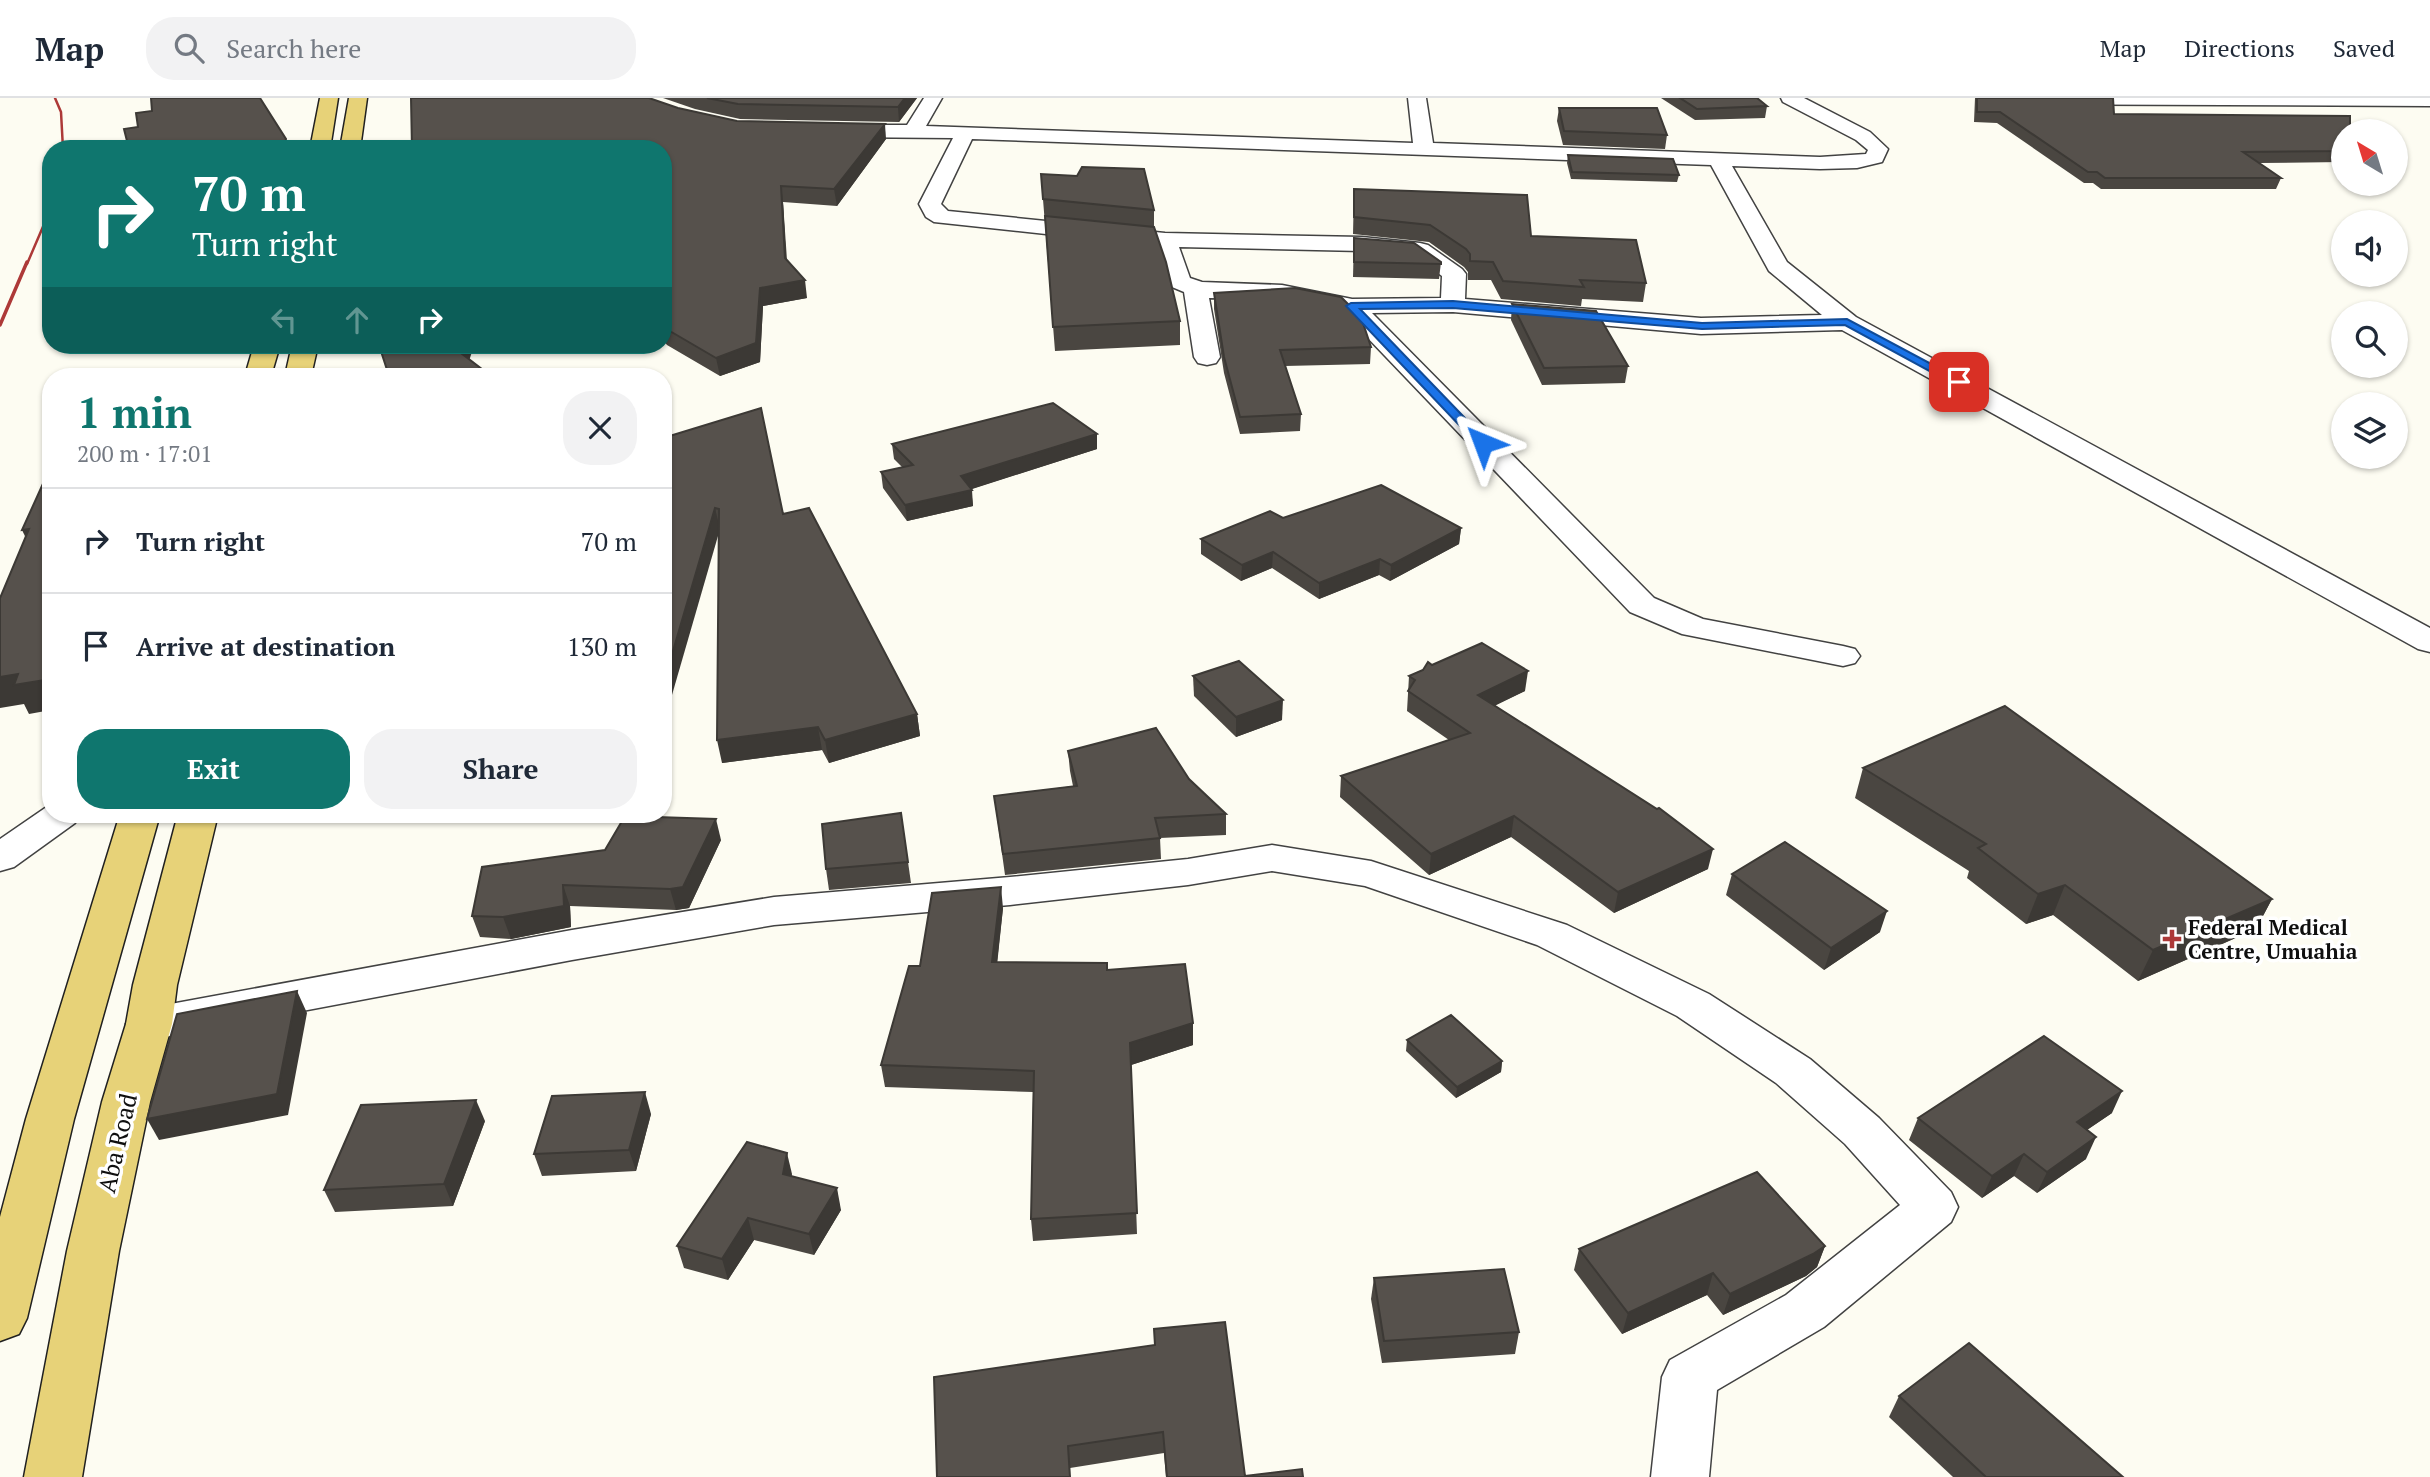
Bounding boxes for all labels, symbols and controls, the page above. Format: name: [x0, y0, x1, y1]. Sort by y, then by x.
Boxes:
search box: [146, 17, 636, 80]
text: Map: [35, 27, 104, 70]
icon: search: [170, 29, 208, 67]
text: Search here: [226, 31, 361, 65]
text: Map: [2100, 32, 2146, 64]
text: Directions: [2184, 32, 2295, 64]
text: Saved: [2333, 32, 2395, 64]
north arrow: [2331, 119, 2408, 196]
map controls: [2331, 119, 2408, 469]
text: 70 m: [192, 160, 306, 225]
icon: right: [77, 168, 168, 259]
button: sound: [2331, 210, 2408, 287]
text: Turn right: [192, 223, 338, 265]
icon: left: [265, 301, 303, 339]
icon: ahead: [338, 301, 376, 339]
icon: right: [411, 301, 449, 339]
button: search: [2331, 301, 2408, 378]
pin: [1929, 352, 1989, 412]
icon: arrive: [1940, 363, 1978, 401]
text: 1 min: [77, 384, 192, 440]
button: close: [563, 391, 637, 465]
button: layers: [2331, 392, 2408, 469]
position arrow: [1446, 406, 1520, 480]
text: 200 m · 17:01: [77, 438, 212, 469]
icon: right: [77, 522, 115, 560]
text: Turn right: [136, 524, 265, 558]
text: 70 m: [581, 524, 637, 558]
icon: arrive: [77, 627, 115, 665]
text: Arrive at destination: [136, 629, 395, 663]
text: 130 m: [567, 629, 637, 663]
button: Exit: [77, 729, 350, 809]
button: Share: [364, 729, 637, 809]
place label: Federal Medical Centre, Umuahia: [2188, 913, 2358, 965]
marker: Federal Medical Centre, Umuahia: [2162, 929, 2182, 949]
street label: Aba Road: [90, 1090, 144, 1196]

